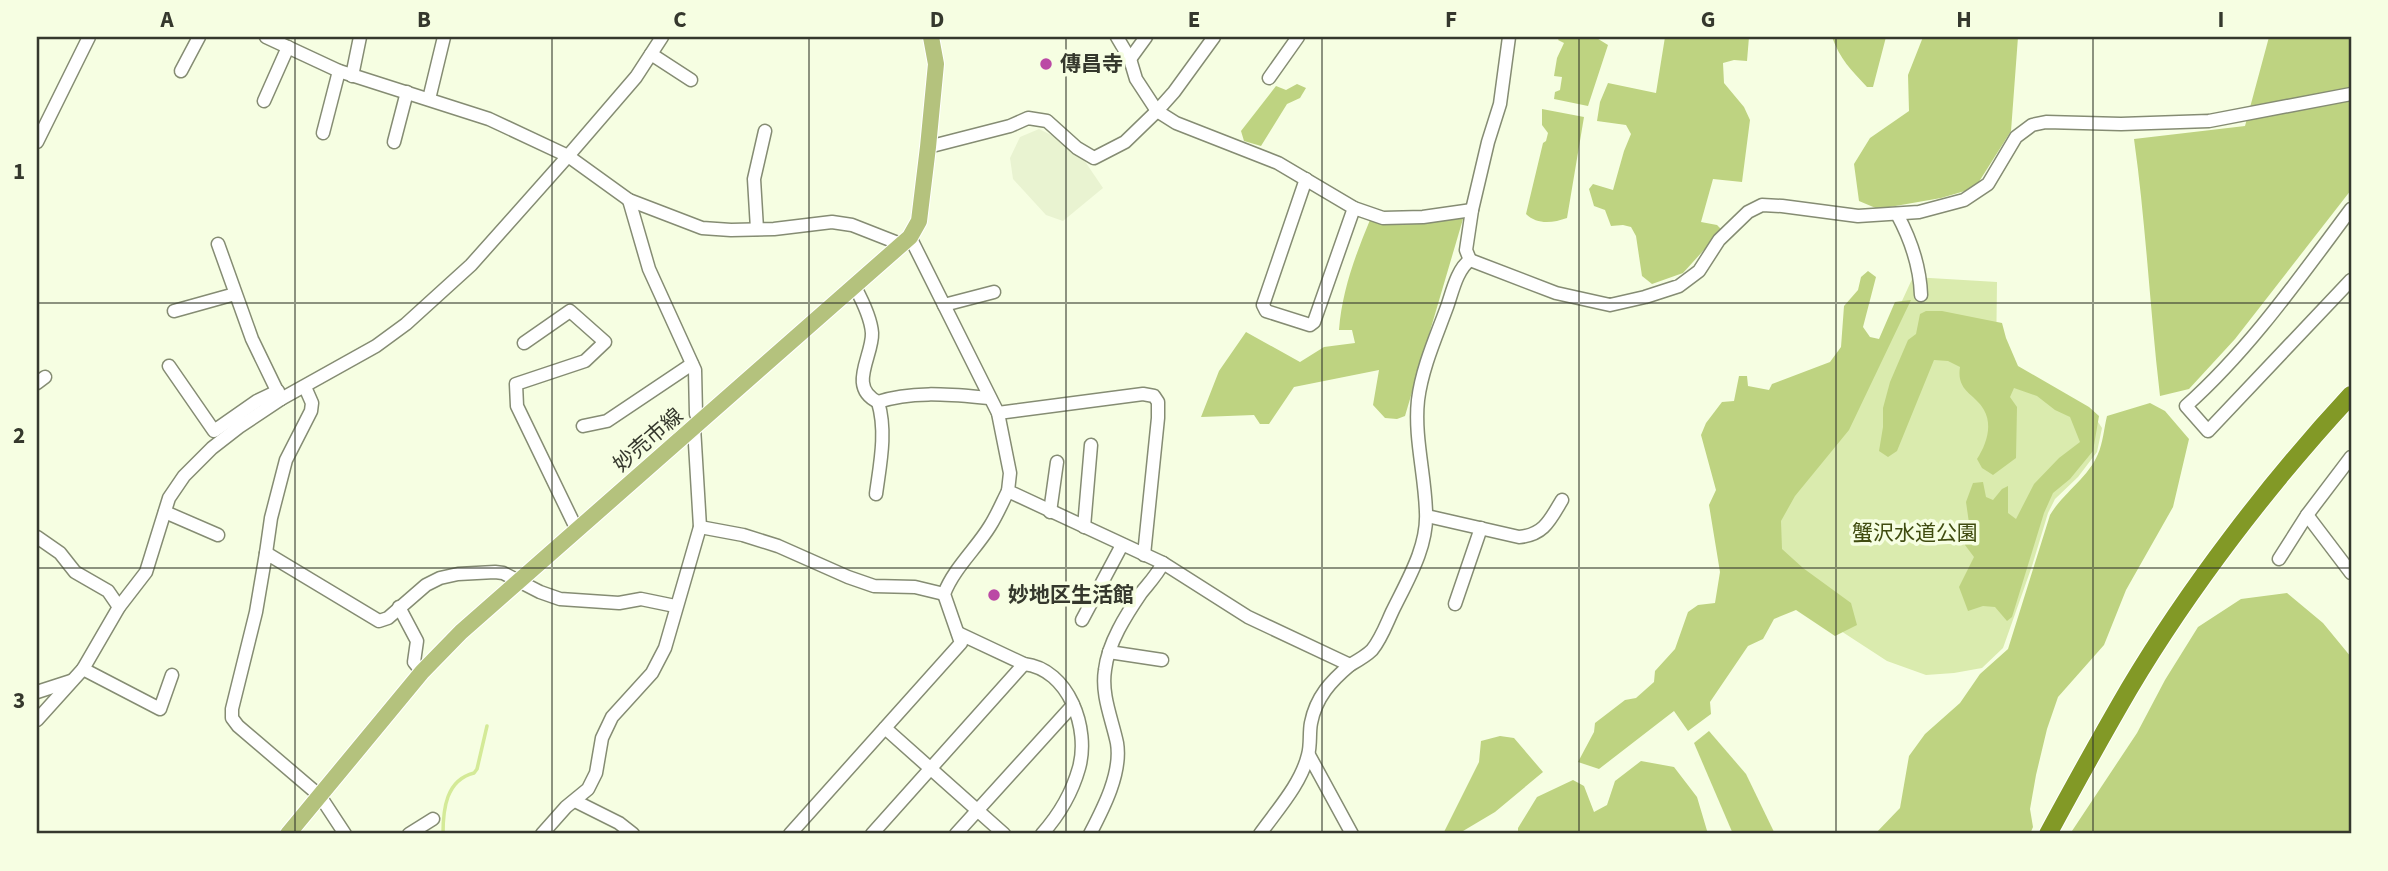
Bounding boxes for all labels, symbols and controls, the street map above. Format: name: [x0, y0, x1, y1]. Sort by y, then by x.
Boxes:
text: A: [159, 3, 174, 36]
text: B: [417, 3, 431, 36]
text: C: [673, 3, 687, 36]
text: D: [930, 3, 944, 36]
text: E: [1188, 3, 1200, 36]
text: F: [1445, 3, 1457, 36]
text: G: [1701, 3, 1715, 36]
text: H: [1956, 3, 1972, 36]
text: I: [2218, 3, 2224, 36]
place label: 傳昌寺: [1060, 49, 1123, 79]
marker: 傳昌寺: [1038, 56, 1054, 72]
text: 1: [13, 155, 25, 188]
street label: 妙売市線: [606, 401, 690, 479]
text: 2: [13, 419, 25, 452]
park label: 蟹沢水道公園: [1852, 518, 1978, 548]
place label: 妙地区生活館: [1008, 580, 1134, 610]
marker: 妙地区生活館: [986, 587, 1002, 603]
text: 3: [13, 684, 25, 717]

